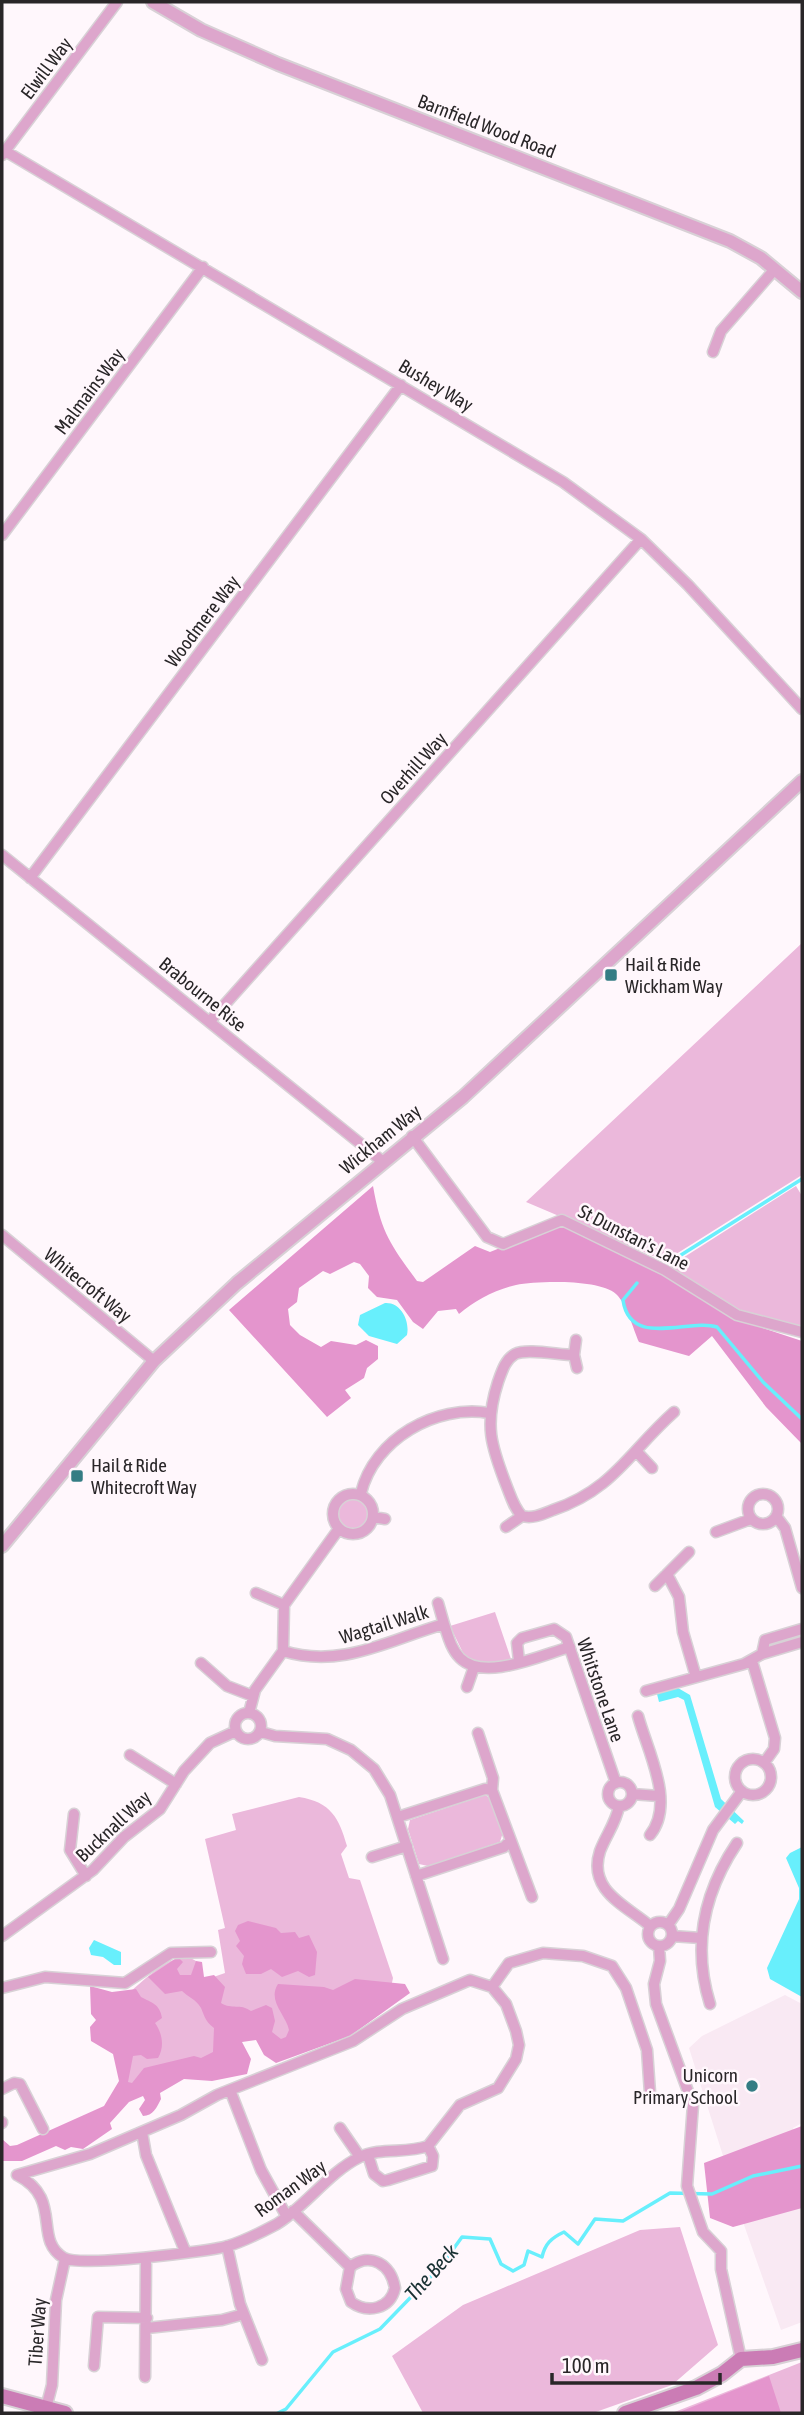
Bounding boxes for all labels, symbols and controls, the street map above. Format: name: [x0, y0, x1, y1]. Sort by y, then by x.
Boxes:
street label: Elwill Way: [16, 33, 76, 103]
street label: Barnfield Wood Road: [415, 90, 559, 162]
street label: Malmains Way: [50, 344, 129, 438]
street label: Bushey Way: [395, 354, 477, 416]
street label: Woodmere Way: [160, 571, 244, 671]
street label: Overhill Way: [375, 727, 451, 808]
street label: Brabourne Rise: [155, 952, 251, 1036]
place label: Hail & Ride Wickham Way: [625, 953, 723, 997]
marker: Hail & Ride Wickham Way: [603, 967, 619, 983]
street label: Wickham Way: [335, 1100, 425, 1178]
street label: St Dunstan's Lane: [575, 1200, 693, 1274]
street label: Whitecroft Way: [40, 1243, 136, 1327]
place label: Hail & Ride Whitecroft Way: [91, 1454, 197, 1498]
marker: Hail & Ride Whitecroft Way: [69, 1468, 85, 1484]
street label: Wagtail Walk: [337, 1600, 432, 1648]
street label: Whitstone Lane: [573, 1635, 629, 1745]
street label: Bucknall Way: [71, 1786, 155, 1866]
place label: Unicorn Primary School: [633, 2064, 738, 2108]
marker: Unicorn Primary School: [744, 2078, 760, 2094]
street label: Roman Way: [250, 2155, 330, 2221]
water label: The Beck: [400, 2238, 463, 2305]
street label: Tiber Way: [24, 2297, 50, 2367]
scale bar: [552, 2342, 720, 2386]
text: 100 m: [562, 2353, 610, 2377]

